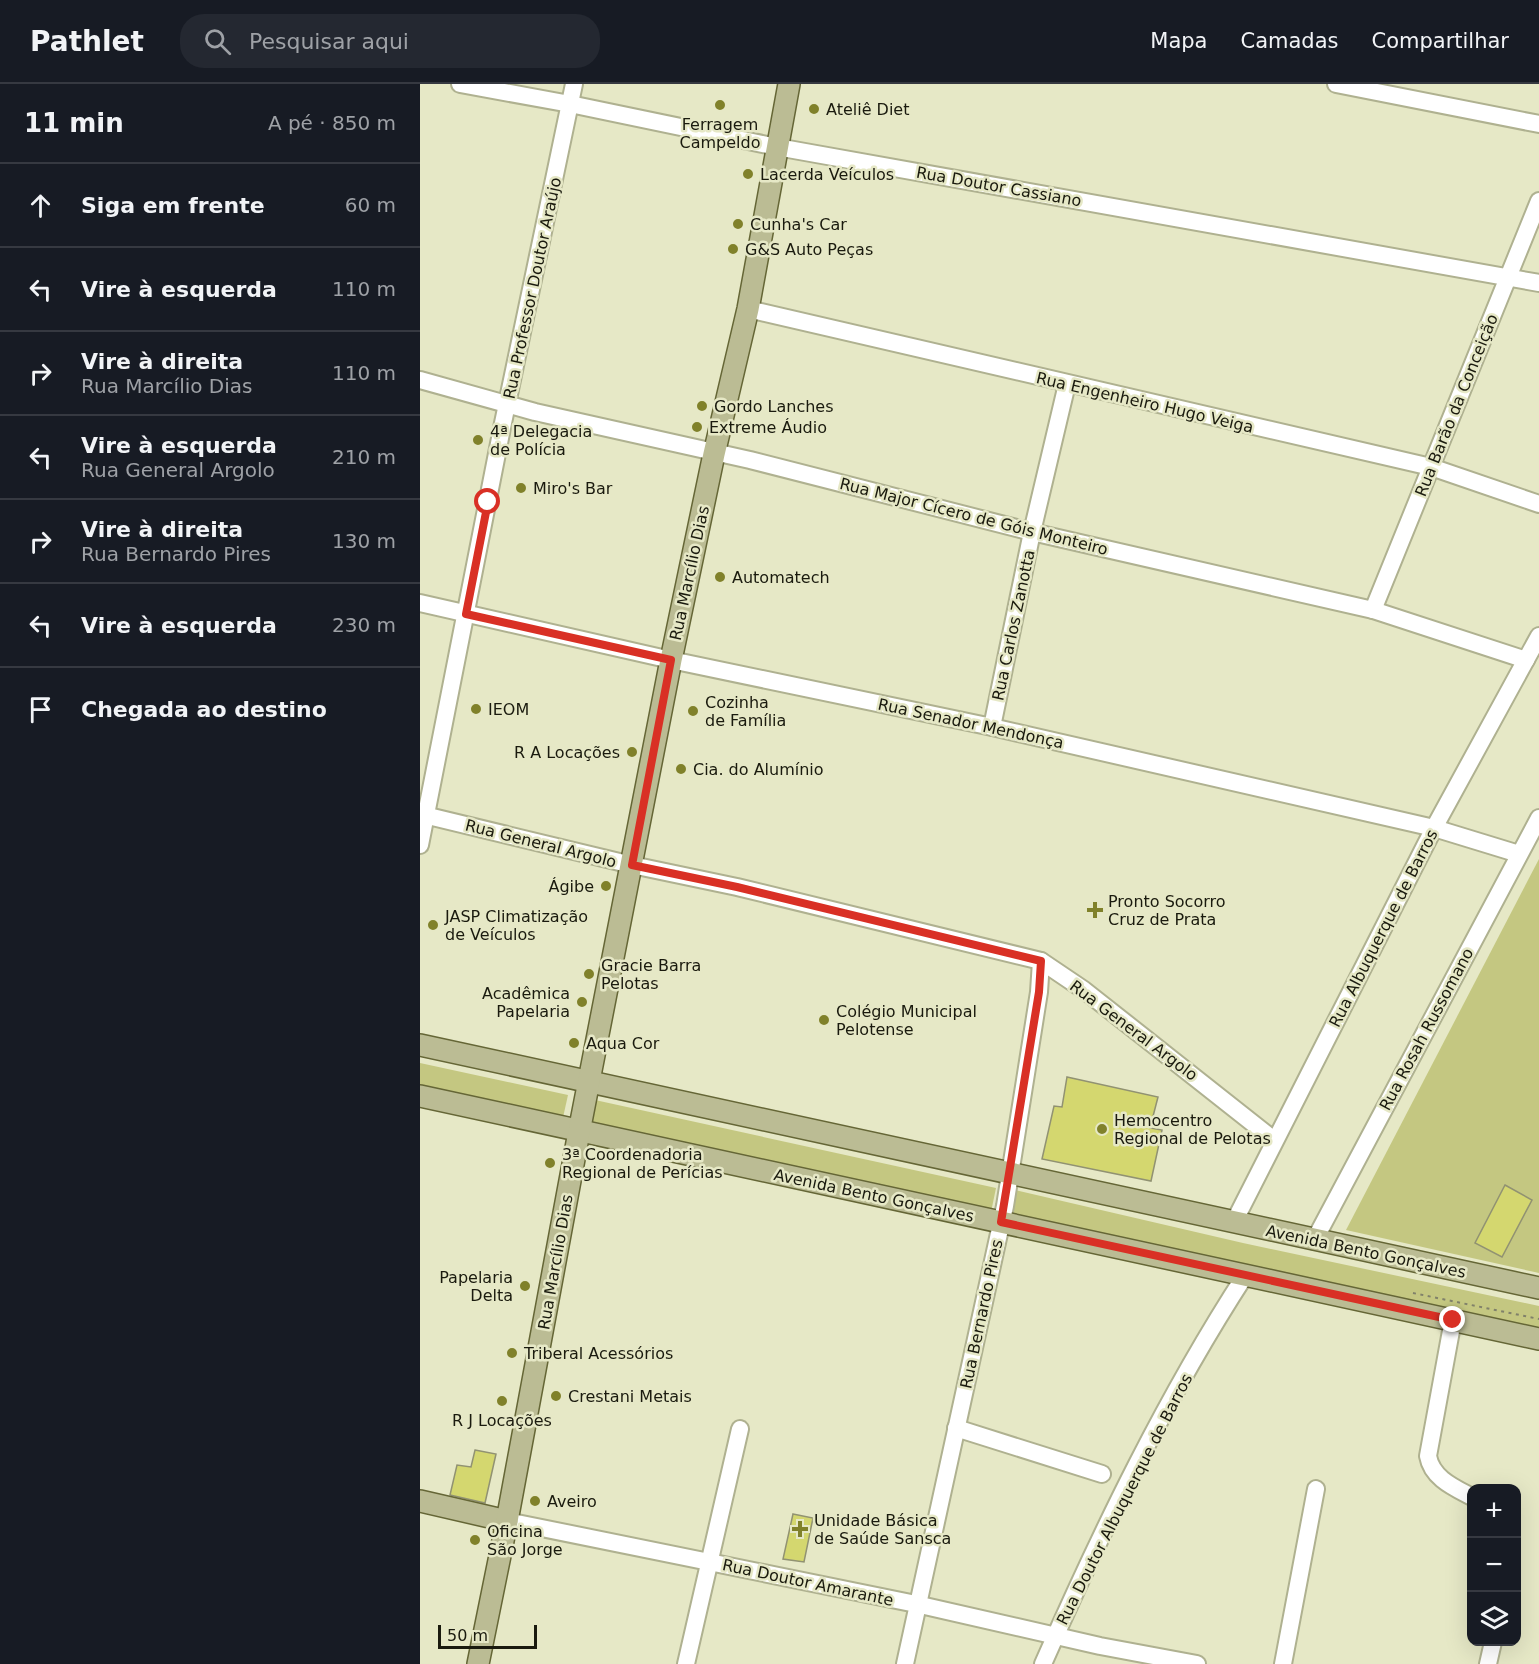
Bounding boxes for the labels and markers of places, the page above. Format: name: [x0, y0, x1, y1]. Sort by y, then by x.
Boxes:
marker: Ferragem Campeldo: [713, 98, 727, 112]
place label: Ateliê Diet: [826, 100, 909, 119]
marker: Ateliê Diet: [807, 102, 821, 116]
place label: Ferragem Campeldo: [680, 115, 760, 152]
place label: Lacerda Veículos: [760, 165, 894, 184]
marker: Lacerda Veículos: [741, 167, 755, 181]
place label: Cunha's Car: [750, 215, 847, 234]
marker: Cunha's Car: [731, 217, 745, 231]
place label: G&S Auto Peças: [745, 240, 873, 259]
marker: G&S Auto Peças: [726, 242, 740, 256]
place label: Gordo Lanches: [714, 397, 834, 416]
marker: Gordo Lanches: [695, 399, 709, 413]
place label: Extreme Áudio: [709, 418, 827, 437]
marker: Extreme Áudio: [690, 420, 704, 434]
place label: 4ª Delegacia de Polícia: [490, 422, 592, 459]
marker: 4ª Delegacia de Polícia: [471, 433, 485, 447]
place label: Miro's Bar: [533, 479, 613, 498]
marker: Miro's Bar: [514, 481, 528, 495]
place label: Automatech: [732, 568, 830, 587]
marker: Automatech: [713, 570, 727, 584]
place label: Cozinha de Família: [705, 693, 786, 730]
place label: IEOM: [488, 700, 529, 719]
marker: IEOM: [469, 702, 483, 716]
marker: Cozinha de Família: [686, 704, 700, 718]
place label: R A Locações: [514, 743, 620, 762]
marker: R A Locações: [625, 745, 639, 759]
place label: Cia. do Alumínio: [693, 760, 824, 779]
marker: Cia. do Alumínio: [674, 762, 688, 776]
place label: Ágibe: [548, 877, 594, 896]
marker: Ágibe: [599, 879, 613, 893]
place label: Pronto Socorro Cruz de Prata: [1108, 892, 1226, 929]
marker: Pronto Socorro Cruz de Prata: [1086, 901, 1104, 919]
place label: JASP Climatização de Veículos: [444, 907, 588, 944]
marker: JASP Climatização de Veículos: [426, 918, 440, 932]
place label: Gracie Barra Pelotas: [601, 956, 701, 993]
marker: Gracie Barra Pelotas: [582, 967, 596, 981]
place label: Acadêmica Papelaria: [482, 984, 570, 1021]
marker: Acadêmica Papelaria: [575, 995, 589, 1009]
place label: Colégio Municipal Pelotense: [836, 1002, 977, 1039]
marker: Colégio Municipal Pelotense: [817, 1013, 831, 1027]
place label: Aqua Cor: [586, 1034, 660, 1053]
marker: Aqua Cor: [567, 1036, 581, 1050]
place label: Hemocentro Regional de Pelotas: [1114, 1111, 1271, 1148]
marker: Hemocentro Regional de Pelotas: [1095, 1122, 1109, 1136]
place label: 3ª Coordenadoria Regional de Perícias: [562, 1145, 723, 1182]
marker: 3ª Coordenadoria Regional de Perícias: [543, 1156, 557, 1170]
place label: Papelaria Delta: [439, 1268, 513, 1305]
marker: Papelaria Delta: [518, 1279, 532, 1293]
place label: Triberal Acessórios: [523, 1344, 673, 1363]
marker: Triberal Acessórios: [505, 1346, 519, 1360]
place label: Crestani Metais: [568, 1387, 692, 1406]
marker: Crestani Metais: [549, 1389, 563, 1403]
marker: R J Locações: [495, 1394, 509, 1408]
place label: R J Locações: [452, 1411, 552, 1430]
place label: Aveiro: [547, 1492, 597, 1511]
marker: Aveiro: [528, 1494, 542, 1508]
place label: Unidade Básica de Saúde Sansca: [814, 1511, 951, 1548]
marker: Unidade Básica de Saúde Sansca: [791, 1520, 809, 1538]
place label: Oficina São Jorge: [487, 1522, 563, 1559]
marker: Oficina São Jorge: [468, 1533, 482, 1547]

